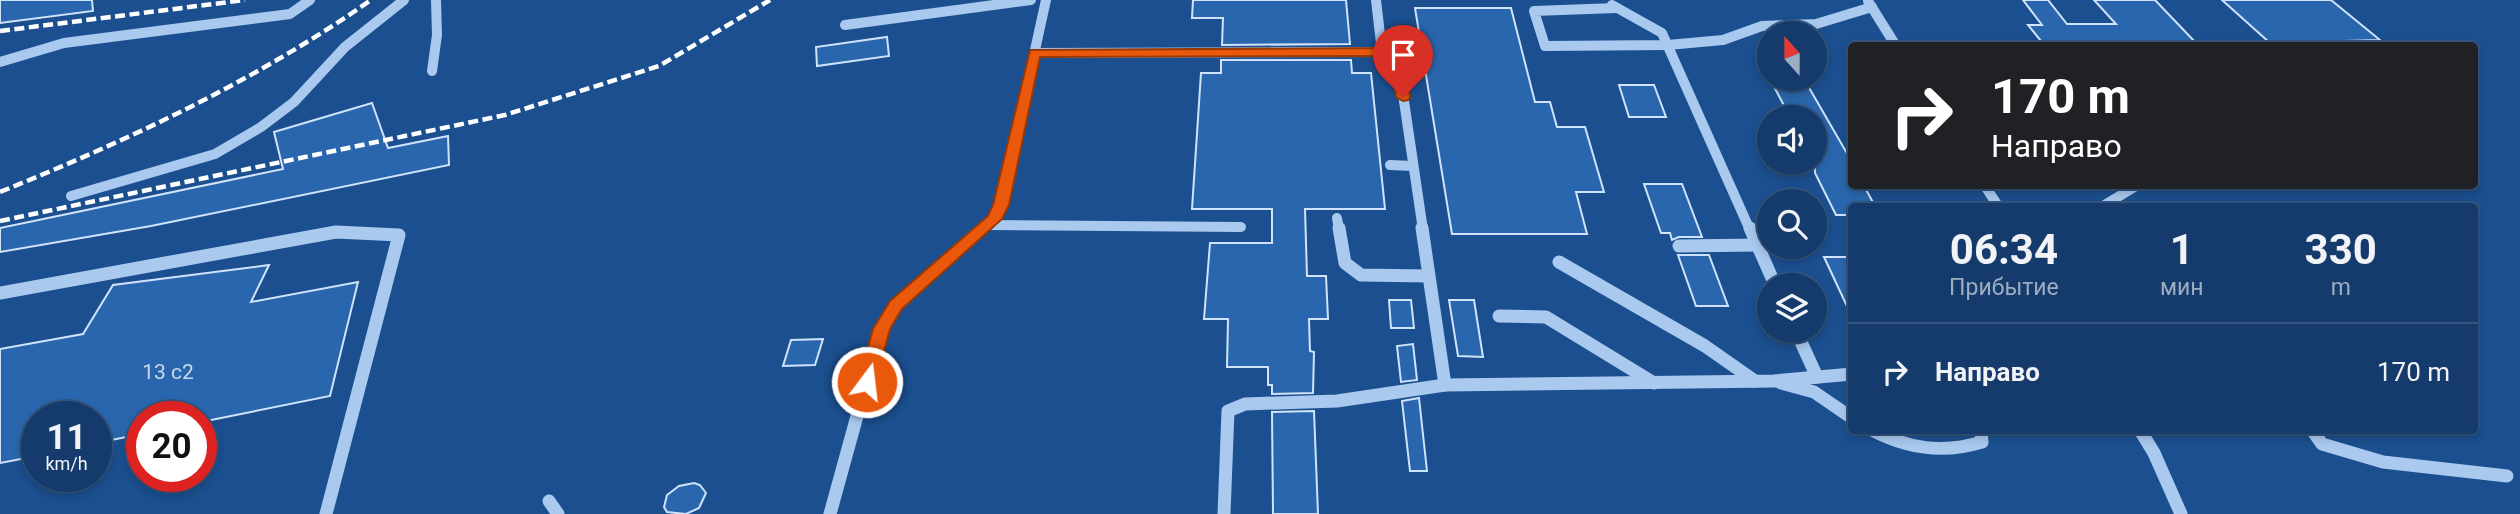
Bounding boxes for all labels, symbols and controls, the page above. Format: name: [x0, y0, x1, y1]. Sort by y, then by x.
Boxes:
north arrow: [1757, 21, 1827, 91]
map controls: [1757, 21, 1827, 343]
pin: [1373, 25, 1433, 97]
icon: arrive: [1384, 36, 1422, 74]
text: 170 m: [1991, 68, 2130, 125]
icon: right: [1876, 70, 1967, 161]
button: sound: [1757, 105, 1827, 175]
text: Направо: [1991, 127, 2122, 165]
button: search: [1757, 189, 1827, 259]
text: 06:34: [1950, 225, 2058, 274]
text: 1: [2170, 225, 2194, 274]
text: 330: [2305, 225, 2377, 274]
button: layers: [1757, 273, 1827, 343]
text: Прибытие: [1949, 274, 2059, 301]
text: мин: [2160, 274, 2204, 301]
text: m: [2331, 274, 2351, 301]
position arrow: [830, 345, 904, 419]
icon: right: [1876, 353, 1914, 391]
text: Направо: [1935, 357, 2040, 387]
text: 170 m: [2377, 357, 2450, 387]
house number: 13 с2: [142, 360, 194, 384]
speed limit sign: 20: [126, 401, 217, 492]
text: 11: [46, 417, 87, 458]
text: km/h: [45, 453, 88, 474]

